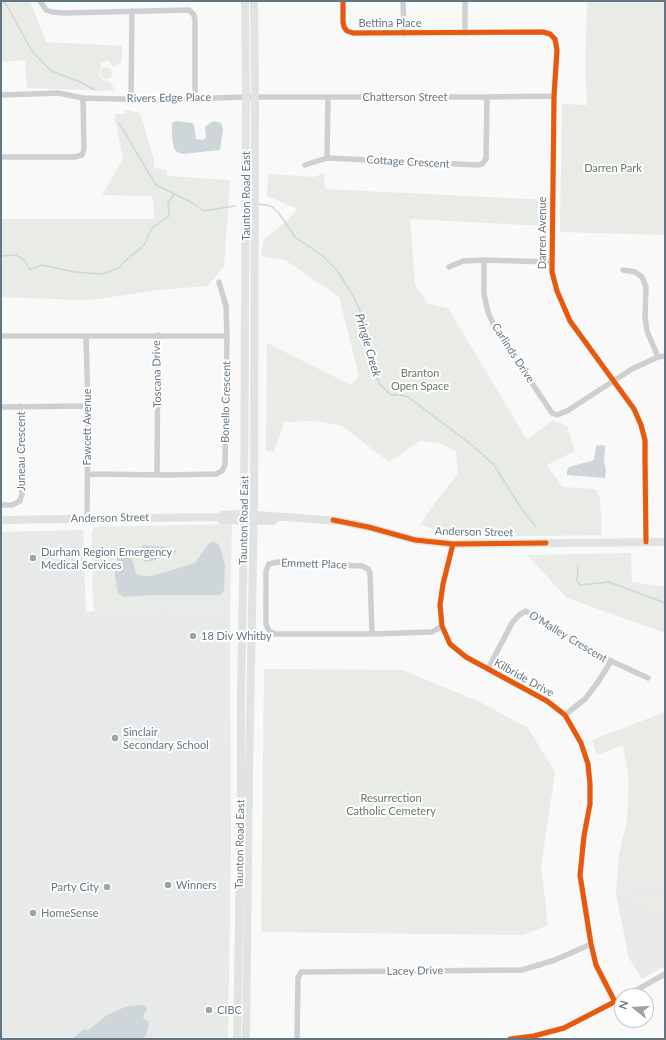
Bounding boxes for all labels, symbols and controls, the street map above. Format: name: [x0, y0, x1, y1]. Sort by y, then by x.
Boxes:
street label: Bettina Place: [358, 16, 422, 30]
street label: Chatterson Street: [362, 90, 448, 104]
street label: Rivers Edge Place: [127, 91, 211, 105]
street label: Taunton Road East: [239, 151, 253, 241]
street label: Cottage Crescent: [366, 153, 450, 171]
park label: Darren Park: [584, 161, 642, 175]
street label: Darren Avenue: [535, 197, 549, 269]
water label: Pringle Creek: [352, 312, 384, 378]
street label: Carlinds Drive: [489, 321, 537, 385]
street label: Toscana Drive: [150, 340, 164, 408]
street label: Bonello Crescent: [219, 361, 233, 443]
park label: Branton Open Space: [391, 366, 449, 392]
street label: Fawcett Avenue: [80, 388, 94, 466]
street label: Juneau Crescent: [14, 411, 28, 491]
street label: Taunton Road East: [237, 475, 251, 565]
street label: Anderson Street: [71, 511, 149, 525]
street label: Anderson Street: [435, 525, 513, 539]
place label: Durham Region Emergency Medical Services: [41, 545, 172, 571]
marker: Durham Region Emergency Medical Services: [28, 553, 38, 563]
street label: Emmett Place: [281, 556, 347, 572]
street label: O'Malley Crescent: [527, 609, 609, 665]
place label: 18 Div Whitby: [201, 629, 272, 643]
marker: 18 Div Whitby: [188, 631, 198, 641]
street label: Kilbride Drive: [492, 656, 556, 700]
place label: Sinclair Secondary School: [123, 725, 209, 751]
marker: Sinclair Secondary School: [110, 733, 120, 743]
park label: Resurrection Catholic Cemetery: [346, 791, 436, 817]
street label: Taunton Road East: [233, 799, 247, 889]
place label: Winners: [176, 878, 217, 892]
place label: Party City: [51, 880, 99, 894]
marker: Winners: [163, 880, 173, 890]
marker: Party City: [102, 882, 112, 892]
place label: HomeSense: [41, 906, 99, 920]
marker: HomeSense: [28, 908, 38, 918]
street label: Lacey Drive: [387, 964, 443, 978]
north arrow: [614, 988, 654, 1028]
text: N: [616, 999, 630, 1011]
place label: CIBC: [217, 1003, 242, 1017]
marker: CIBC: [204, 1005, 214, 1015]

